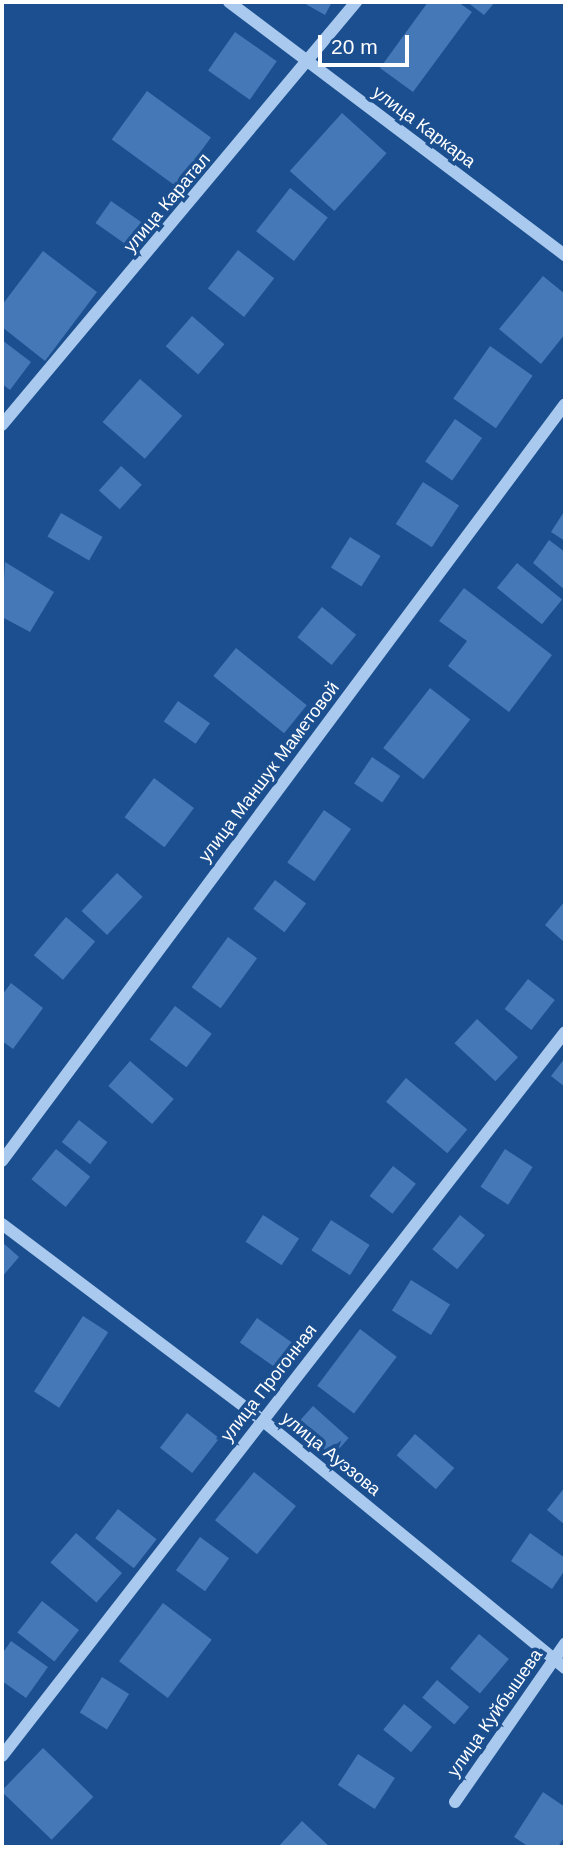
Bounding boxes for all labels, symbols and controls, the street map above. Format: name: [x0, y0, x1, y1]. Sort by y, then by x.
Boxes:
scale bar: [322, 21, 413, 65]
text: 20 m: [331, 35, 378, 58]
street label: улица Каркара: [368, 81, 480, 173]
street label: улица Каратал: [119, 149, 215, 257]
street label: улица Маншук Маметовой: [194, 677, 344, 867]
street label: улица Прогонная: [216, 1320, 322, 1446]
street label: улица Ауэзова: [277, 1407, 385, 1501]
street label: улица Куйбышева: [443, 1645, 547, 1781]

